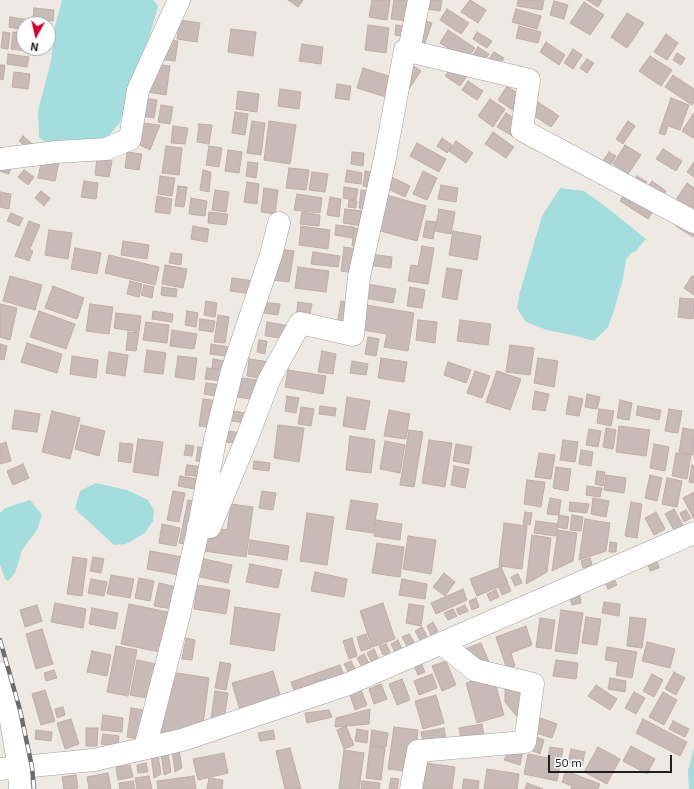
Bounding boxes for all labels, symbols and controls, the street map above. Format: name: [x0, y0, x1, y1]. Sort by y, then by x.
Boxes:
north arrow: [16, 16, 56, 56]
text: N: [30, 40, 39, 54]
scale bar: [550, 747, 674, 773]
text: 50 m: [555, 755, 582, 769]

